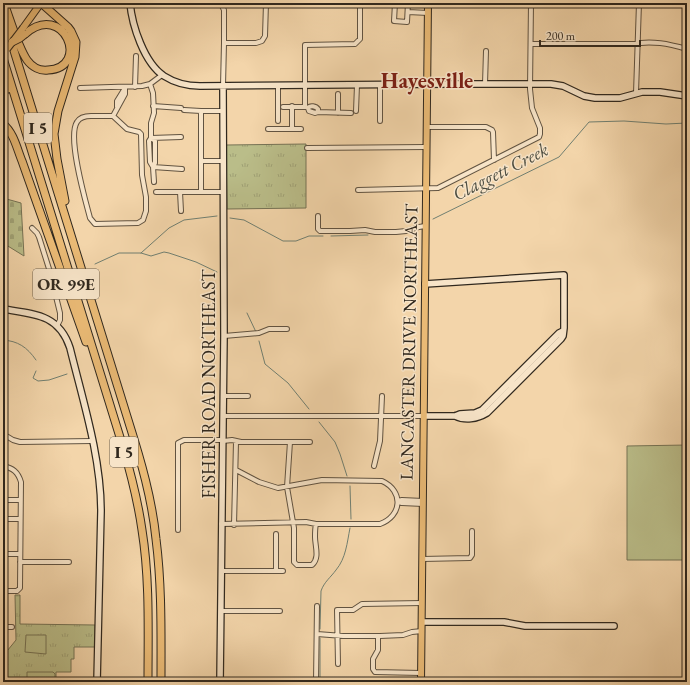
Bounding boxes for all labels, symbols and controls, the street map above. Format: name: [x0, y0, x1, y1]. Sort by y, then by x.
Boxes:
scale bar: [540, 22, 640, 48]
text: 200 m: [546, 28, 576, 44]
district label: Hayesville: [381, 66, 473, 95]
road number: I 5: [24, 113, 52, 143]
water label: Claggett Creek: [448, 136, 553, 206]
street label: LANCASTER DRIVE NORTHEAST: [395, 203, 422, 480]
street label: FISHER ROAD NORTHEAST: [197, 268, 220, 499]
road number: OR 99E: [33, 269, 99, 299]
road number: I 5: [110, 437, 138, 467]

